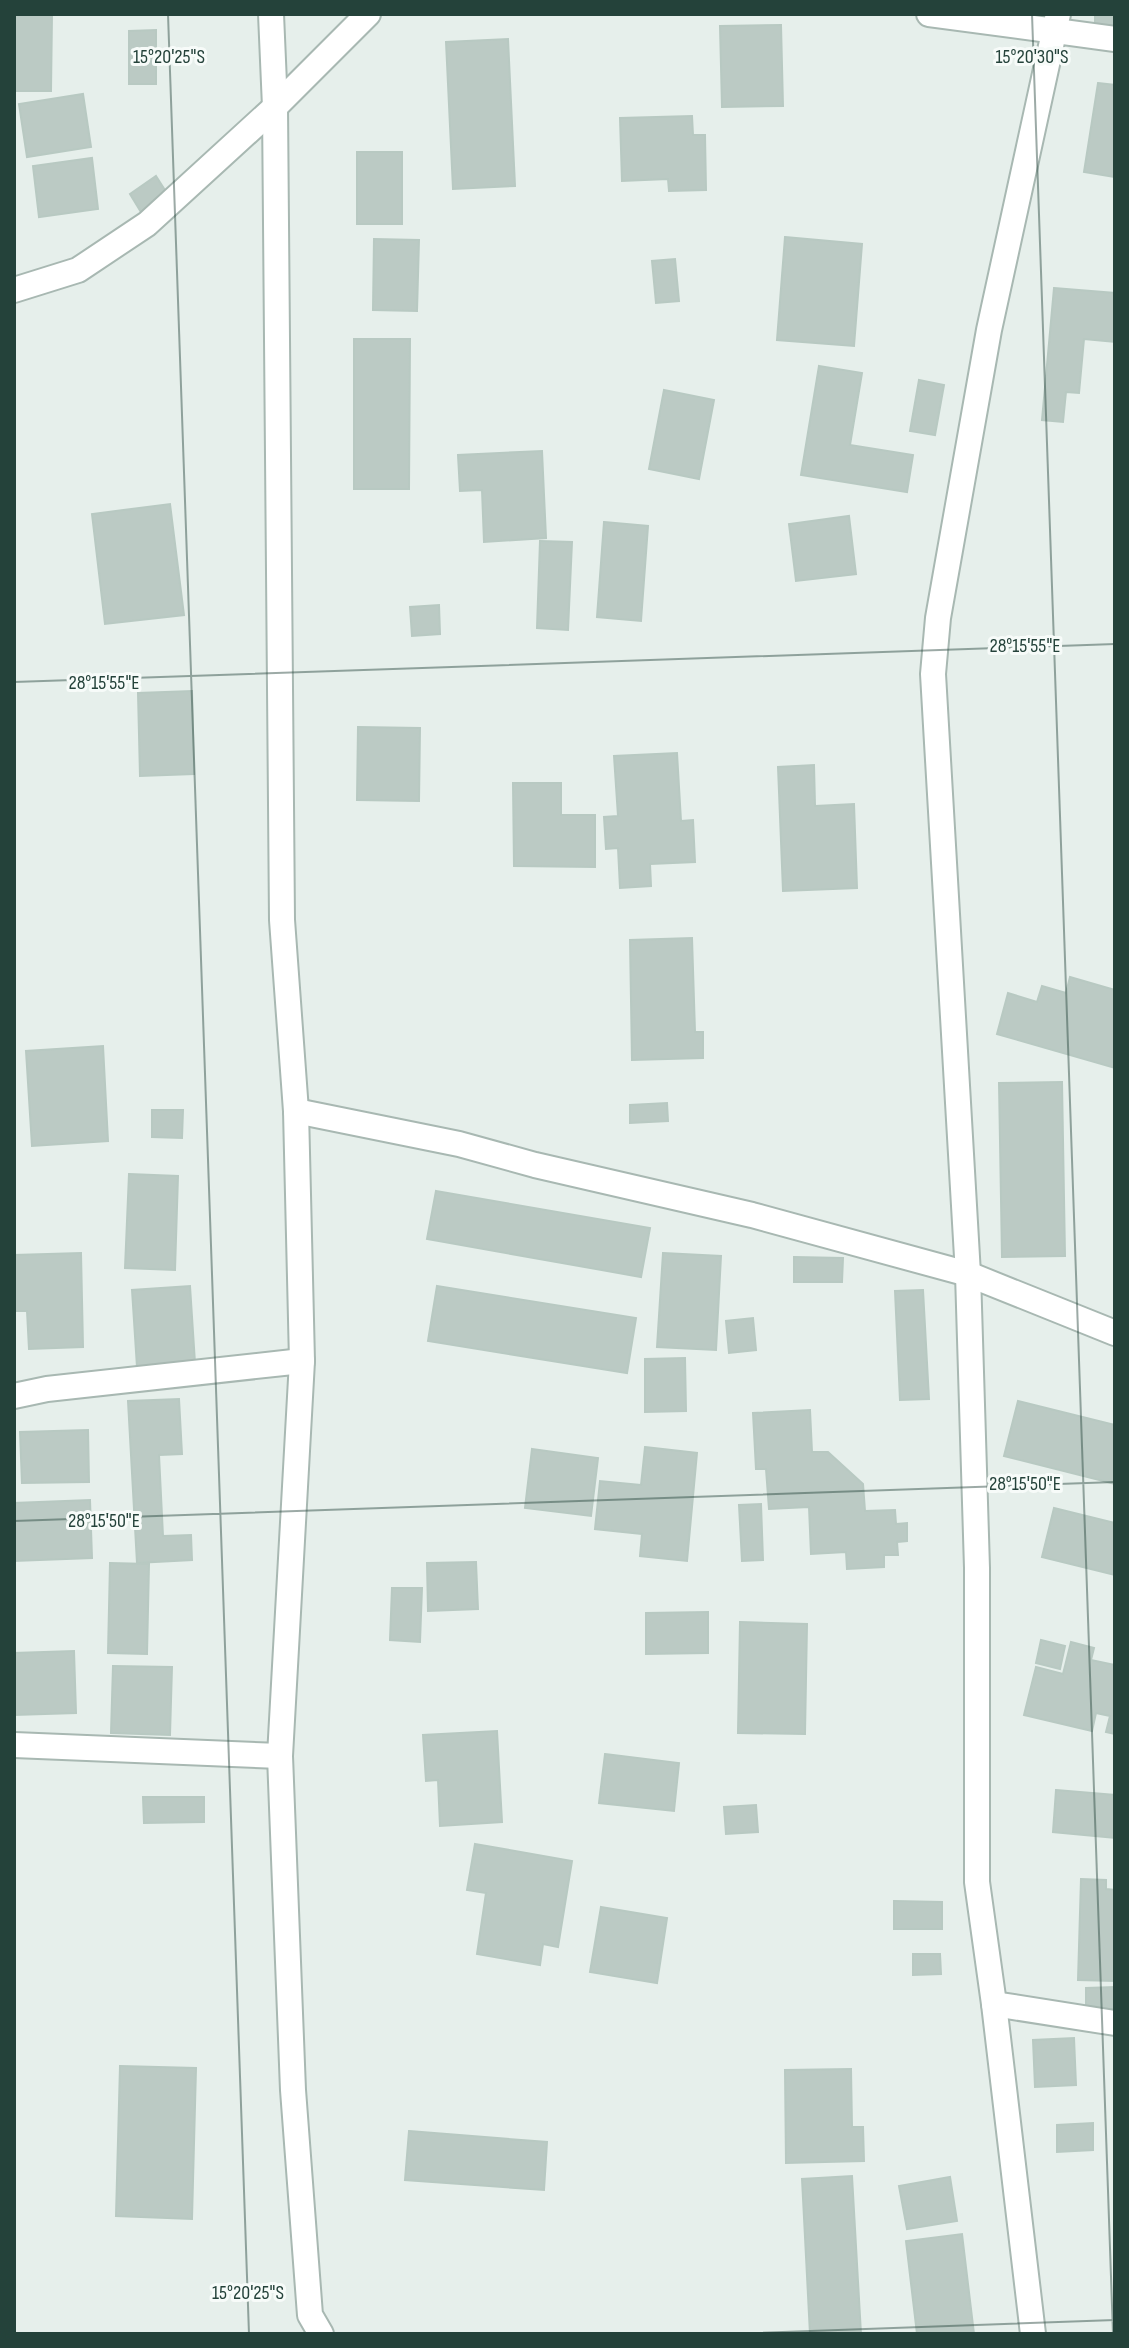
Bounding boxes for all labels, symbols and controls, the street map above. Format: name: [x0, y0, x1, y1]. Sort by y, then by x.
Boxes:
text: 15°20'25"S: [133, 45, 205, 69]
text: 15°20'30"S: [996, 45, 1068, 69]
text: 28°15'55"E: [990, 634, 1060, 658]
text: 28°15'55"E: [69, 671, 139, 695]
text: 28°15'50"E: [989, 1472, 1061, 1496]
text: 28°15'50"E: [68, 1509, 140, 1533]
text: 15°20'25"S: [212, 2281, 284, 2305]

